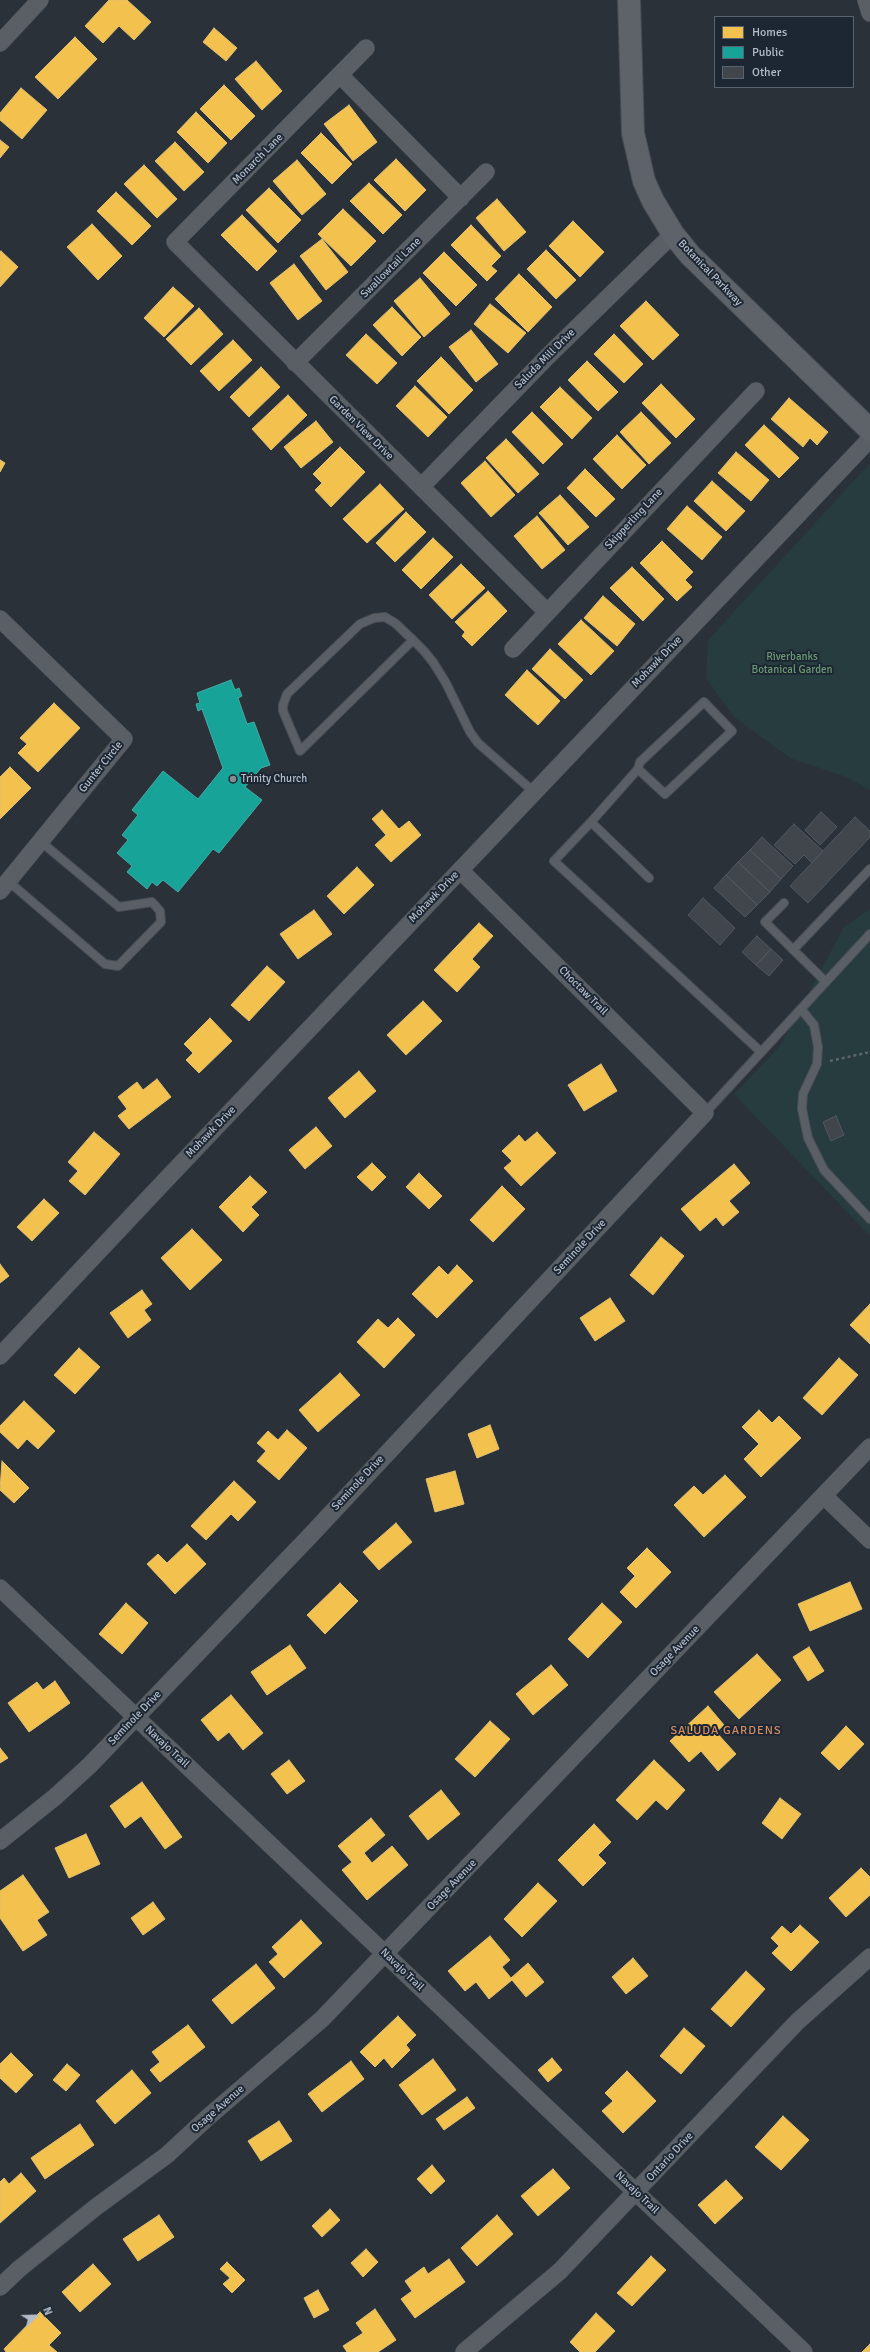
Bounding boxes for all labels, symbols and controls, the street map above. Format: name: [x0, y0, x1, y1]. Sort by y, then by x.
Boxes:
legend: [714, 16, 854, 88]
text: Homes: [752, 25, 787, 40]
text: Public: [752, 45, 784, 60]
text: Other: [752, 65, 781, 80]
street label: Monarch Lane: [230, 131, 286, 187]
street label: Swallowtail Lane: [358, 235, 424, 301]
street label: Botanical Parkway: [675, 237, 745, 309]
street label: Saluda Mill Drive: [512, 326, 578, 392]
street label: Garden View Drive: [326, 393, 396, 463]
street label: Skipperling Lane: [602, 486, 666, 552]
street label: Mohawk Drive: [629, 633, 685, 691]
park label: Riverbanks Botanical Garden: [751, 650, 833, 676]
street label: Gunter Circle: [76, 739, 126, 795]
place label: Trinity Church: [241, 772, 307, 786]
marker: Trinity Church: [228, 774, 238, 784]
street label: Mohawk Drive: [406, 868, 462, 926]
street label: Choctaw Trail: [556, 964, 610, 1018]
street label: Mohawk Drive: [183, 1103, 239, 1161]
street label: Seminole Drive: [551, 1217, 609, 1277]
street label: Seminole Drive: [329, 1453, 387, 1513]
street label: Osage Avenue: [647, 1623, 703, 1679]
street label: Seminole Drive: [106, 1688, 164, 1748]
street label: Navajo Trail: [142, 1723, 192, 1771]
district label: SALUDA GARDENS: [670, 1724, 782, 1738]
street label: Osage Avenue: [424, 1857, 480, 1913]
street label: Navajo Trail: [378, 1946, 426, 1994]
street label: Osage Avenue: [189, 2082, 247, 2136]
street label: Ontario Drive: [644, 2130, 696, 2184]
street label: Navajo Trail: [613, 2169, 661, 2217]
north arrow: [16, 2296, 56, 2336]
text: N: [40, 2305, 55, 2317]

